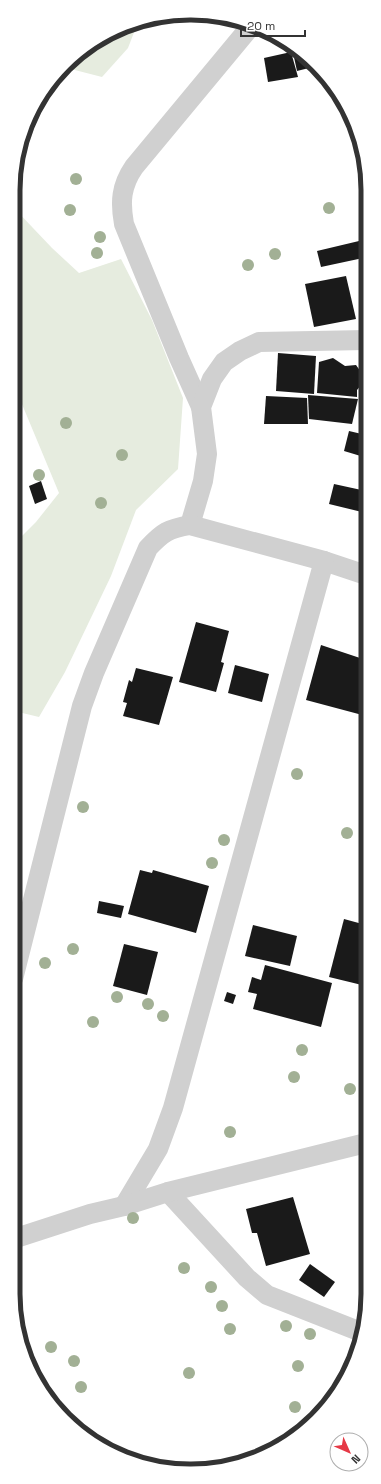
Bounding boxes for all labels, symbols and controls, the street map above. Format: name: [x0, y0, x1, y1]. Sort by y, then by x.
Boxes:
scale bar: [241, 12, 305, 38]
text: 20 m: [247, 18, 275, 34]
north arrow: [329, 1432, 369, 1472]
text: N: [349, 1452, 364, 1467]

